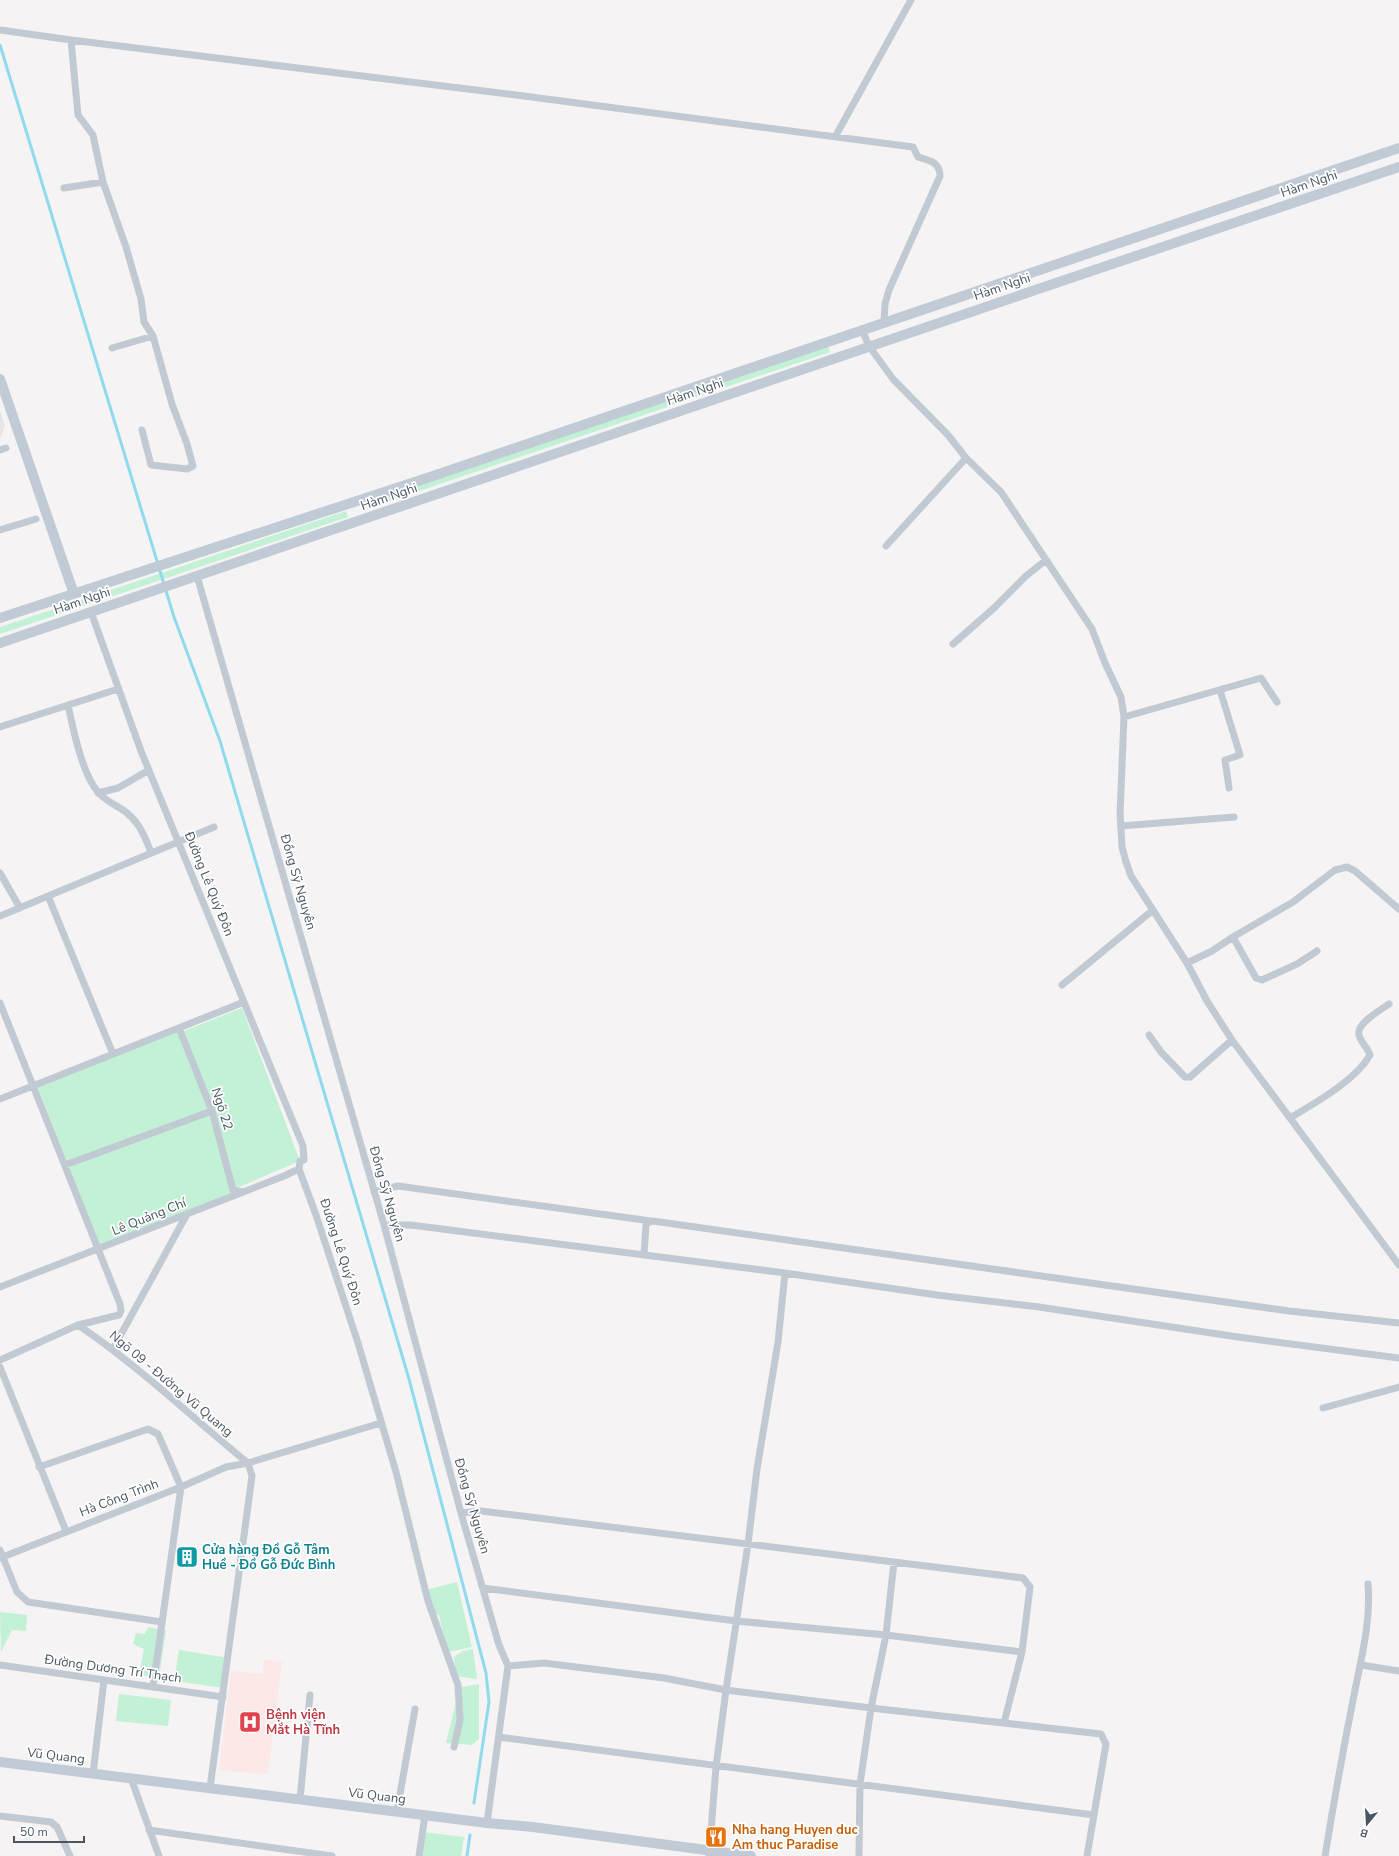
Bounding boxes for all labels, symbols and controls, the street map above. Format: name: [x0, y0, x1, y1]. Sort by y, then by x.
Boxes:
street label: Hàm Nghi: [1278, 166, 1340, 202]
street label: Hàm Nghi: [971, 269, 1033, 305]
street label: Hàm Nghi: [664, 374, 726, 410]
street label: Hàm Nghi: [358, 479, 420, 515]
street label: Hàm Nghi: [51, 583, 113, 619]
street label: Đường Lê Quý Đôn: [179, 828, 238, 939]
street label: Đồng Sỹ Nguyên: [275, 831, 320, 932]
street label: Ngõ 22: [207, 1086, 237, 1132]
street label: Đồng Sỹ Nguyên: [364, 1143, 409, 1244]
street label: Lê Quảng Chí: [109, 1194, 190, 1240]
street label: Đường Lê Quý Đôn: [315, 1195, 367, 1308]
street label: Ngõ 09 - Đường Vũ Quang: [105, 1327, 237, 1441]
street label: Đồng Sỹ Nguyên: [449, 1455, 494, 1556]
street label: Hà Công Trình: [77, 1475, 161, 1521]
place label: Cửa hàng Đồ Gỗ Tâm Huề - Đồ Gỗ Đức Bình: [202, 1541, 335, 1574]
building icon: Cửa hàng Đồ Gỗ Tâm Huề - Đồ Gỗ Đức Bình: [174, 1544, 200, 1570]
street label: Đường Dương Trí Thạch: [42, 1650, 183, 1688]
place label: Bệnh viện Mắt Hà Tĩnh: [266, 1706, 340, 1739]
hospital icon: Bệnh viện Mắt Hà Tĩnh: [237, 1709, 263, 1735]
street label: Vũ Quang: [25, 1743, 86, 1768]
street label: Vũ Quang: [346, 1783, 407, 1808]
north arrow: [1347, 1804, 1387, 1844]
scale bar: [14, 1818, 84, 1844]
place label: Nha hang Huyen duc Am thuc Paradise: [732, 1821, 858, 1854]
text: 50 m: [20, 1824, 48, 1840]
restaurant icon: Nha hang Huyen duc Am thuc Paradise: [703, 1824, 729, 1850]
text: B: [1358, 1825, 1370, 1841]

